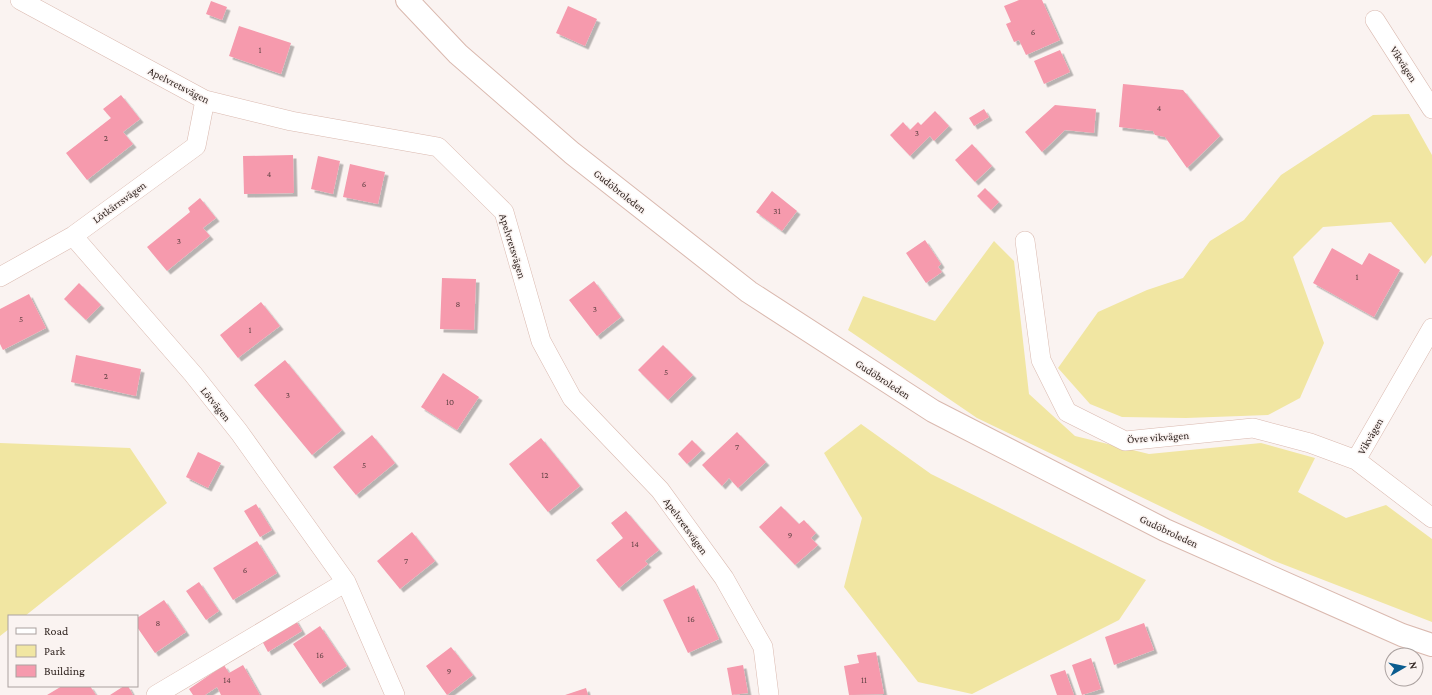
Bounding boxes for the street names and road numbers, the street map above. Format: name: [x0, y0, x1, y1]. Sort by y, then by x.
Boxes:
street label: Vikvägen: [1387, 44, 1420, 85]
street label: Apelvretsvägen: [146, 64, 212, 107]
street label: Gudöbroleden: [591, 167, 649, 215]
street label: Lötkärrsvägen: [90, 179, 149, 226]
street label: Apelvretsvägen: [496, 212, 529, 280]
street label: Gudöbroleden: [853, 357, 913, 401]
street label: Lötvägen: [198, 384, 233, 424]
street label: Vikvägen: [1355, 416, 1386, 457]
street label: Övre vikvägen: [1127, 429, 1190, 446]
street label: Apelvretsvägen: [661, 495, 711, 557]
street label: Gudöbroleden: [1138, 512, 1200, 550]

